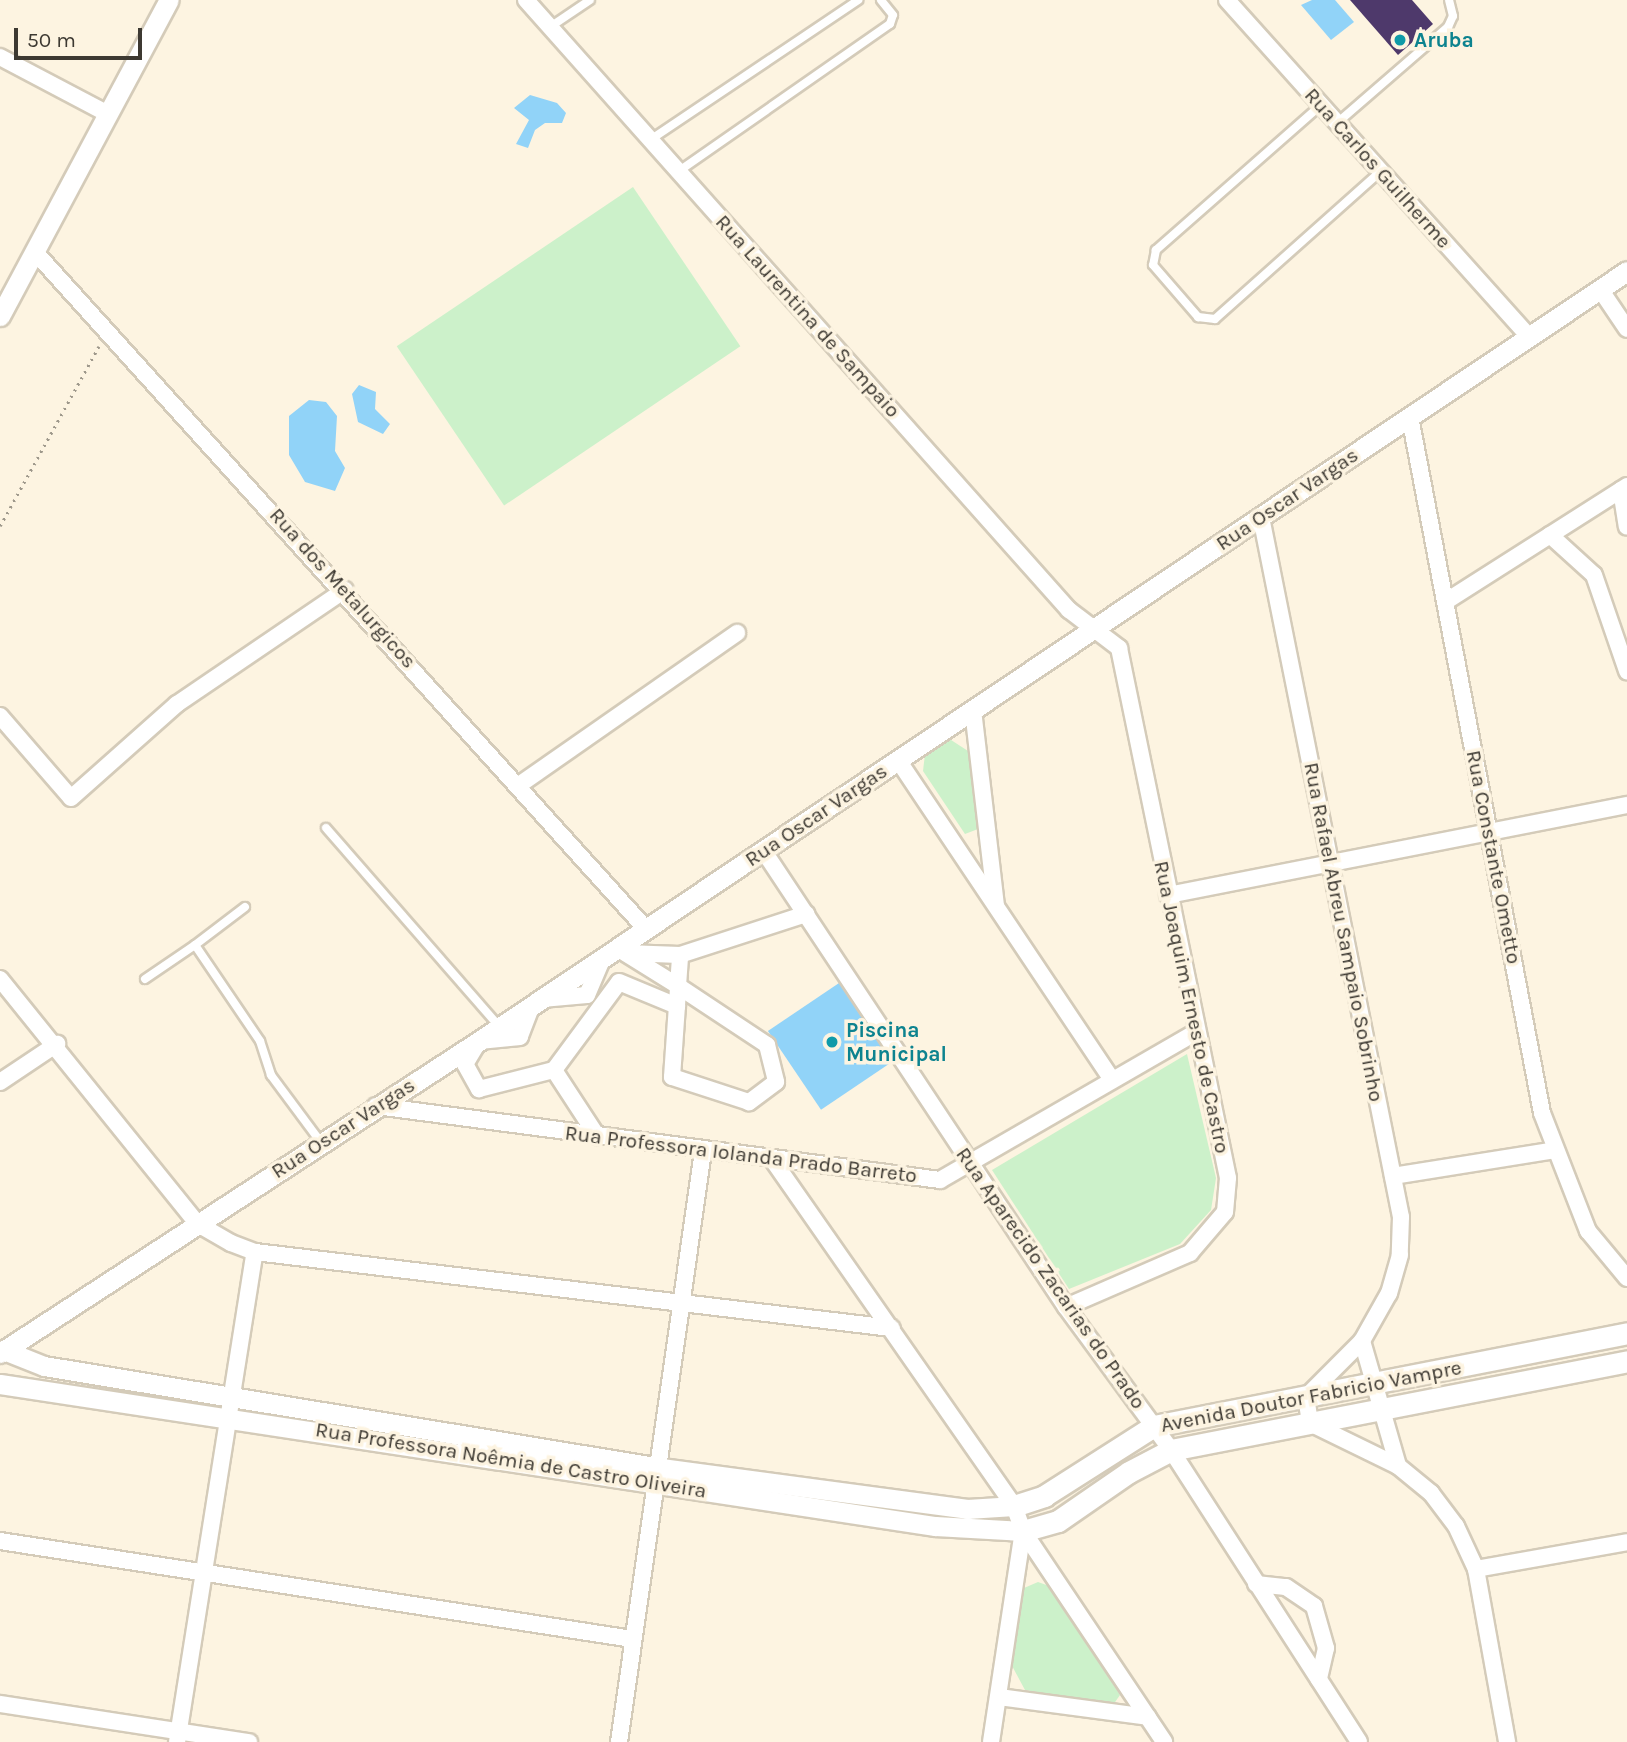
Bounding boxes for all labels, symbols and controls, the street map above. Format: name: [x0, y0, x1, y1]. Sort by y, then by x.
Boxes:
scale bar: [18, 14, 145, 58]
place label: Aruba: [1414, 27, 1474, 53]
text: 50 m: [27, 28, 76, 52]
marker: Aruba: [1392, 32, 1408, 48]
street label: Rua Carlos Guilherme: [1299, 83, 1457, 253]
street label: Rua Laurentina de Sampaio: [710, 209, 906, 423]
street label: Rua Oscar Vargas: [1211, 442, 1363, 556]
street label: Rua dos Metalurgicos: [264, 503, 422, 673]
street label: Rua Constante Ometto: [1461, 748, 1527, 966]
street label: Rua Oscar Vargas: [740, 758, 892, 872]
street label: Rua Rafael Abreu Sampaio Sobrinho: [1299, 760, 1389, 1104]
street label: Rua Joaquim Ernesto de Castro: [1149, 858, 1235, 1156]
place label: Piscina Municipal: [846, 1017, 947, 1067]
marker: Piscina Municipal: [824, 1034, 840, 1050]
street label: Rua Oscar Vargas: [266, 1072, 420, 1184]
street label: Rua Professora Iolanda Prado Barreto: [563, 1120, 919, 1188]
street label: Rua Aparecido Zacarias do Prado: [951, 1142, 1151, 1414]
street label: Avenida Doutor Fabricio Vampre: [1159, 1354, 1463, 1438]
street label: Rua Professora Noêmia de Castro Oliveira: [314, 1417, 708, 1503]

